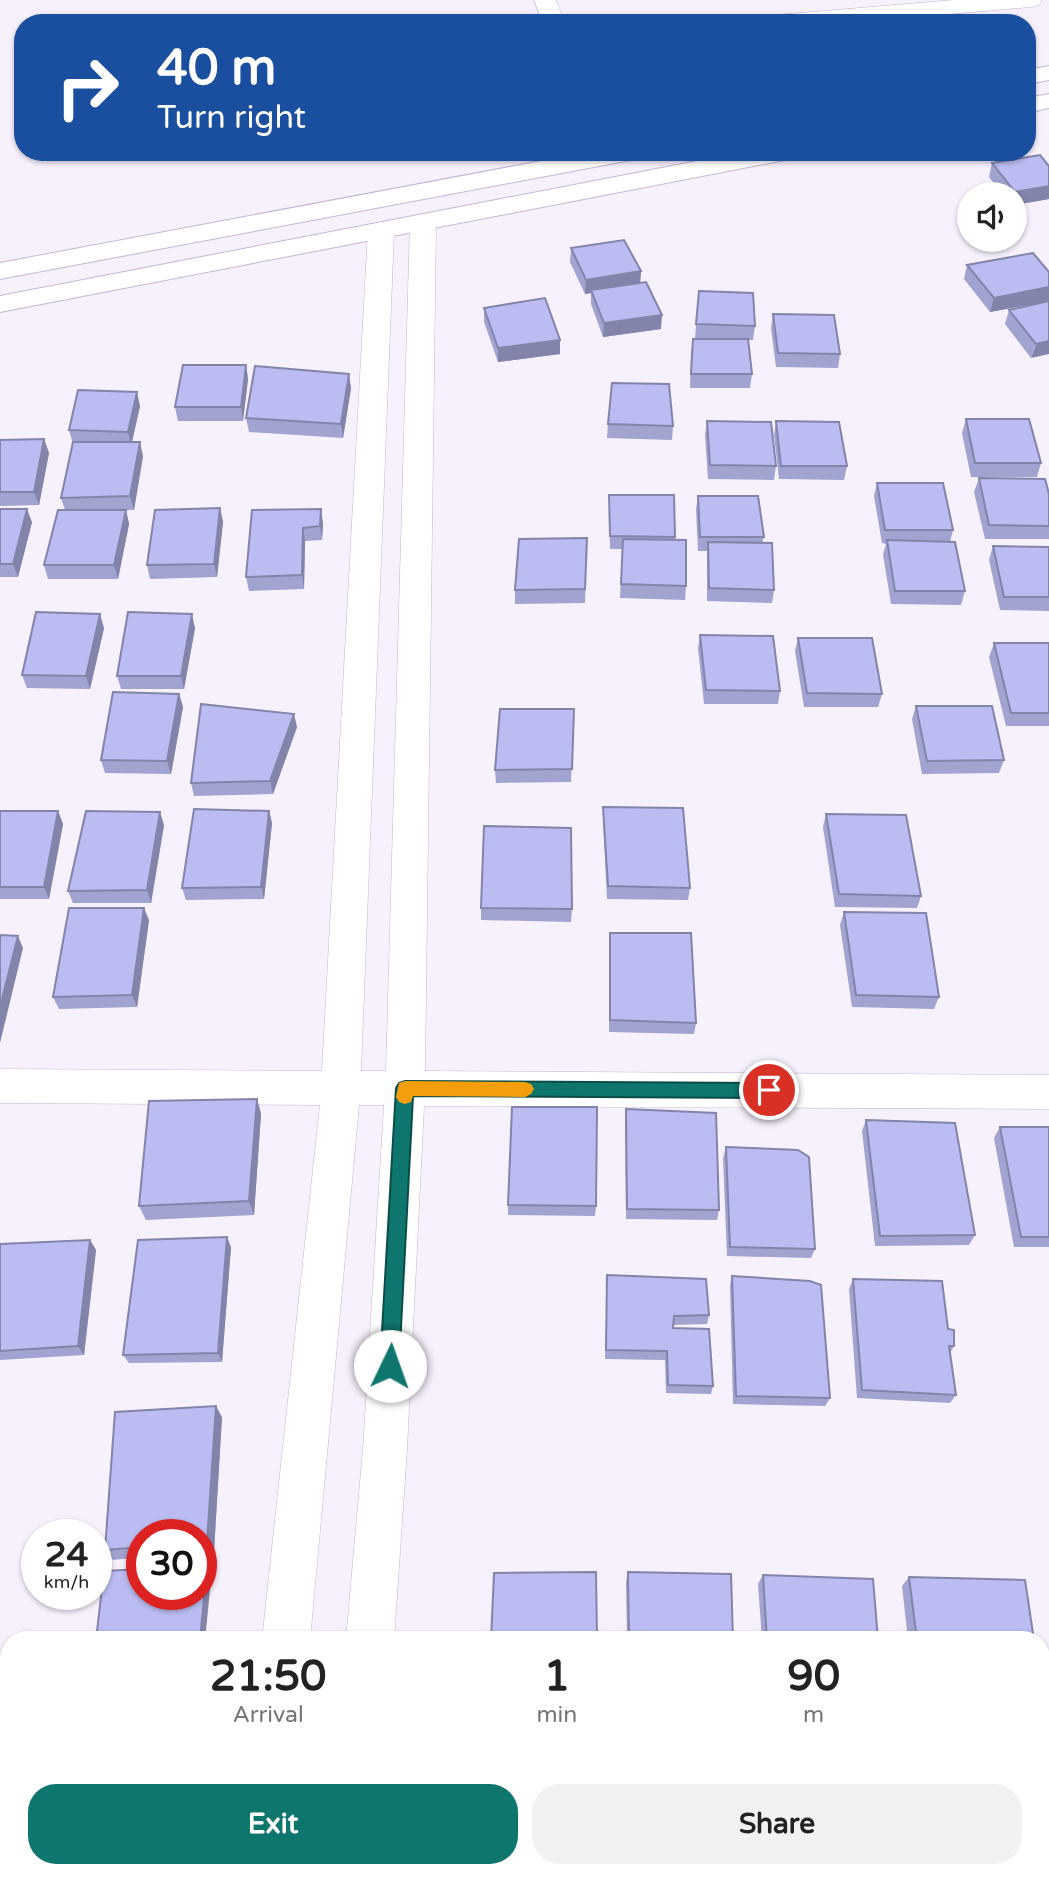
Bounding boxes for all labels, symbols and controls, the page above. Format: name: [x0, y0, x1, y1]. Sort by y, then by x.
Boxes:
text: 40 m: [157, 39, 276, 98]
icon: right: [42, 42, 133, 133]
text: Turn right: [157, 99, 306, 137]
map controls: [957, 182, 1027, 252]
button: sound: [957, 182, 1027, 252]
pin: [739, 1060, 799, 1120]
icon: arrive: [750, 1071, 788, 1109]
position arrow: [353, 1329, 427, 1403]
speed limit sign: 30: [126, 1519, 217, 1610]
text: 24: [45, 1534, 88, 1576]
text: km/h: [44, 1571, 89, 1593]
text: 21:50: [210, 1651, 326, 1702]
text: 1: [544, 1651, 570, 1702]
text: 90: [787, 1651, 840, 1702]
text: Arrival: [233, 1701, 304, 1729]
text: min: [536, 1701, 577, 1729]
text: m: [803, 1701, 824, 1729]
button: Exit: [28, 1784, 518, 1864]
button: Share: [532, 1784, 1022, 1864]

